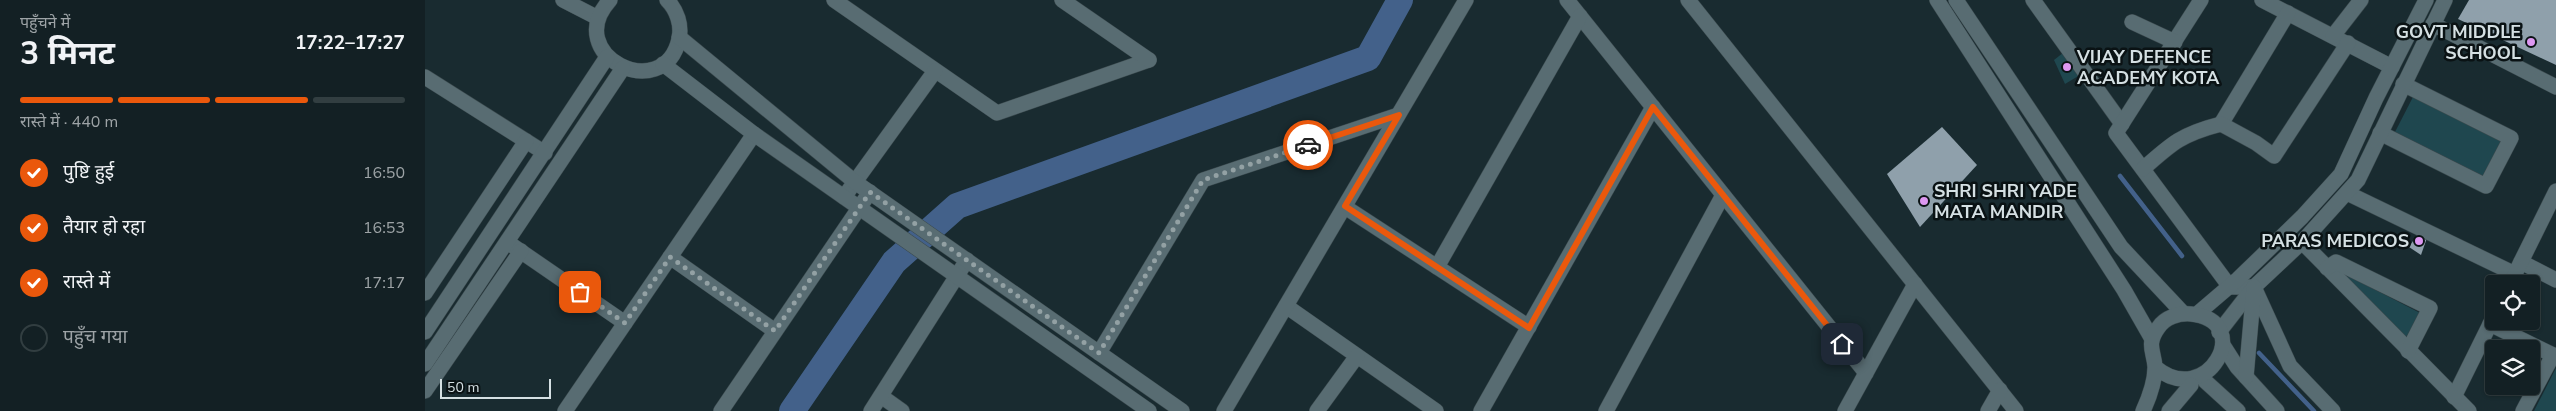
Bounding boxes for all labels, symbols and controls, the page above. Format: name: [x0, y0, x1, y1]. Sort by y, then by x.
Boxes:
text: पहुँचने में: [20, 12, 70, 34]
place label: GOVT MIDDLE SCHOOL: [2396, 20, 2521, 65]
text: 17:22–17:27: [295, 30, 405, 56]
text: 3 मिनट: [20, 32, 115, 75]
marker: GOVT MIDDLE SCHOOL: [2525, 36, 2537, 48]
place label: VIJAY DEFENCE ACADEMY KOTA: [2076, 45, 2220, 90]
marker: VIJAY DEFENCE ACADEMY KOTA: [2061, 61, 2073, 73]
text: रास्ते में · 440 m: [20, 111, 118, 133]
courier: [1283, 120, 1333, 170]
icon: car: [1294, 131, 1322, 159]
icon: check: [20, 159, 48, 187]
text: पुष्टि हुई: [63, 159, 114, 185]
text: 16:50: [363, 162, 405, 184]
place label: SHRI SHRI YADE MATA MANDIR: [1934, 179, 2077, 224]
marker: SHRI SHRI YADE MATA MANDIR: [1918, 195, 1930, 207]
icon: check: [20, 214, 48, 242]
text: तैयार हो रहा: [63, 214, 145, 240]
text: 16:53: [363, 217, 405, 239]
place label: PARAS MEDICOS: [2261, 229, 2409, 253]
marker: PARAS MEDICOS: [2413, 235, 2425, 247]
icon: check: [20, 269, 48, 297]
text: रास्ते में: [63, 269, 110, 295]
pin: [559, 271, 601, 313]
text: 17:17: [363, 272, 405, 294]
map controls: [2485, 275, 2540, 395]
button: locate: [2485, 275, 2540, 330]
icon: bag: [566, 278, 594, 306]
pin: [1821, 323, 1863, 365]
text: पहुँच गया: [63, 324, 127, 350]
icon: home: [1828, 330, 1856, 358]
button: layers: [2485, 340, 2540, 395]
scale bar: [440, 376, 551, 399]
text: 50 m: [447, 378, 479, 397]

